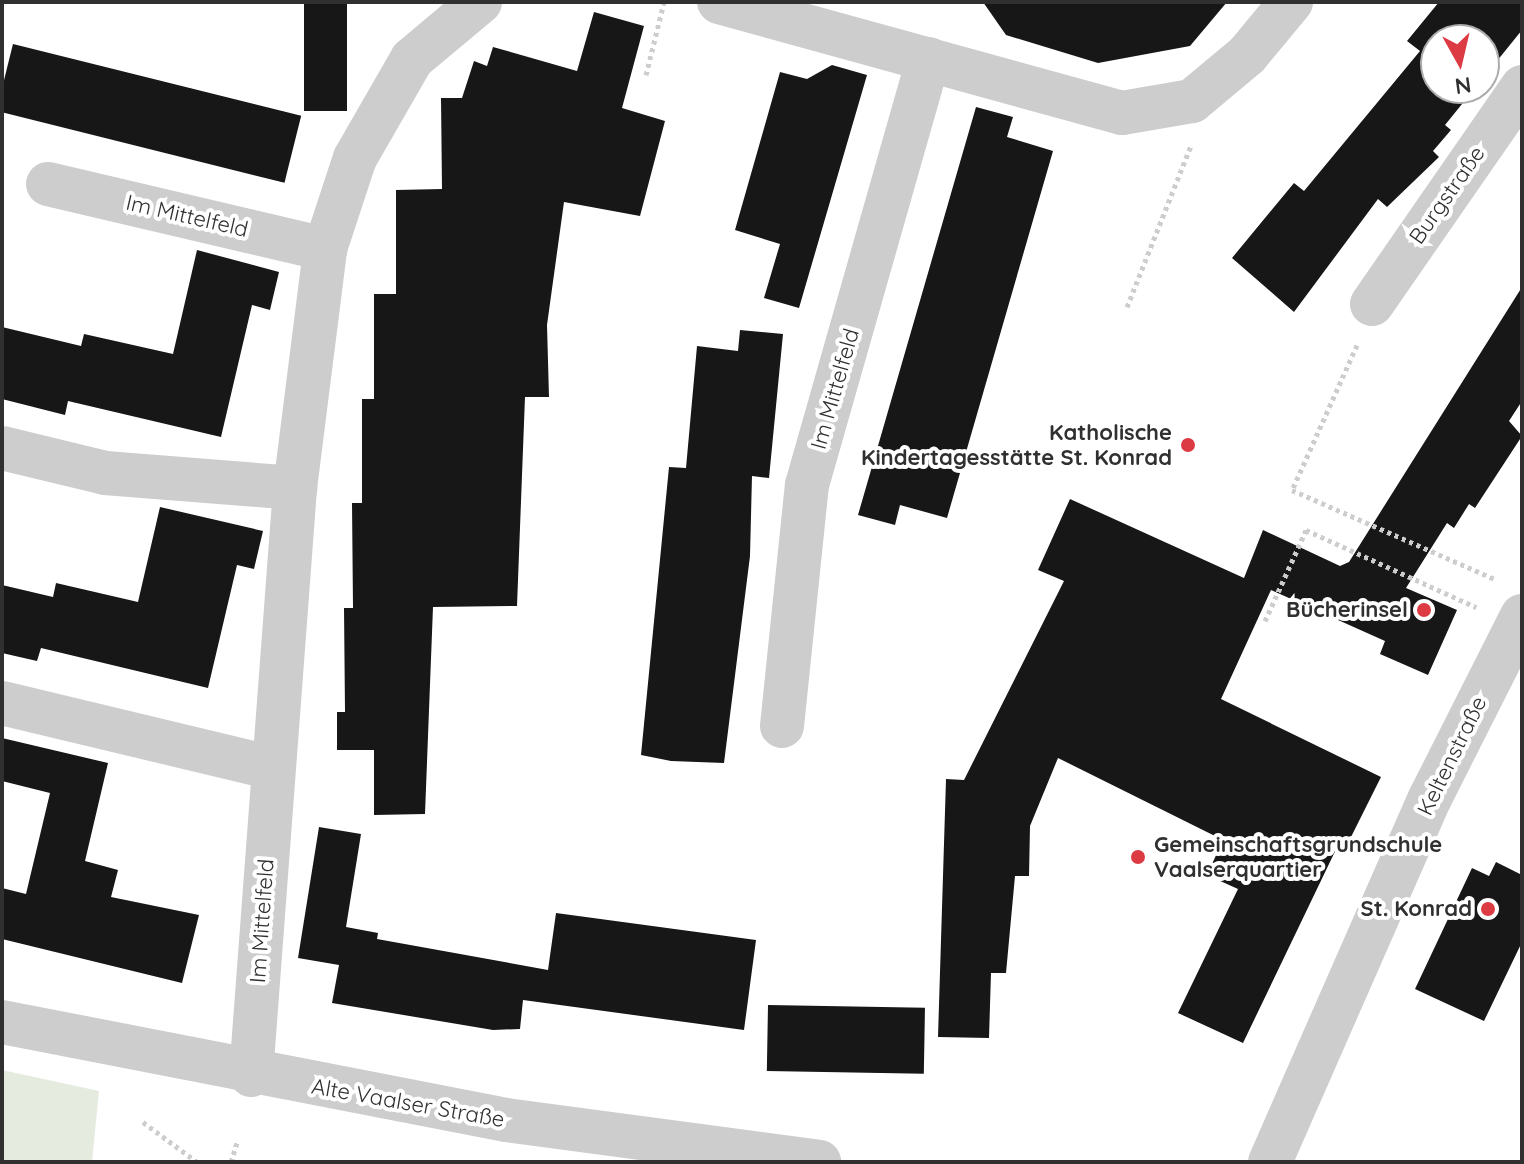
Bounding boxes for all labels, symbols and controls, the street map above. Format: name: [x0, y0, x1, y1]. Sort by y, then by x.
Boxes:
north arrow: [1420, 24, 1500, 104]
text: N: [1453, 71, 1473, 101]
street label: Burgstraße: [1404, 141, 1490, 249]
street label: Im Mittelfeld: [123, 189, 251, 243]
street label: Im Mittelfeld: [805, 326, 865, 452]
place label: Katholische Kindertagesstätte St. Konrad: [861, 419, 1172, 470]
marker: Katholische Kindertagesstätte St. Konrad: [1179, 436, 1197, 454]
place label: Bücherinsel: [1286, 597, 1408, 623]
marker: Bücherinsel: [1415, 601, 1433, 619]
street label: Keltenstraße: [1412, 692, 1492, 820]
place label: Gemeinschaftsgrundschule Vaalserquartier: [1154, 831, 1442, 882]
marker: Gemeinschaftsgrundschule Vaalserquartier: [1129, 848, 1147, 866]
street label: Im Mittelfeld: [244, 858, 280, 984]
place label: St. Konrad: [1361, 896, 1472, 922]
marker: St. Konrad: [1479, 900, 1497, 918]
street label: Alte Vaalser Straße: [309, 1073, 507, 1133]

